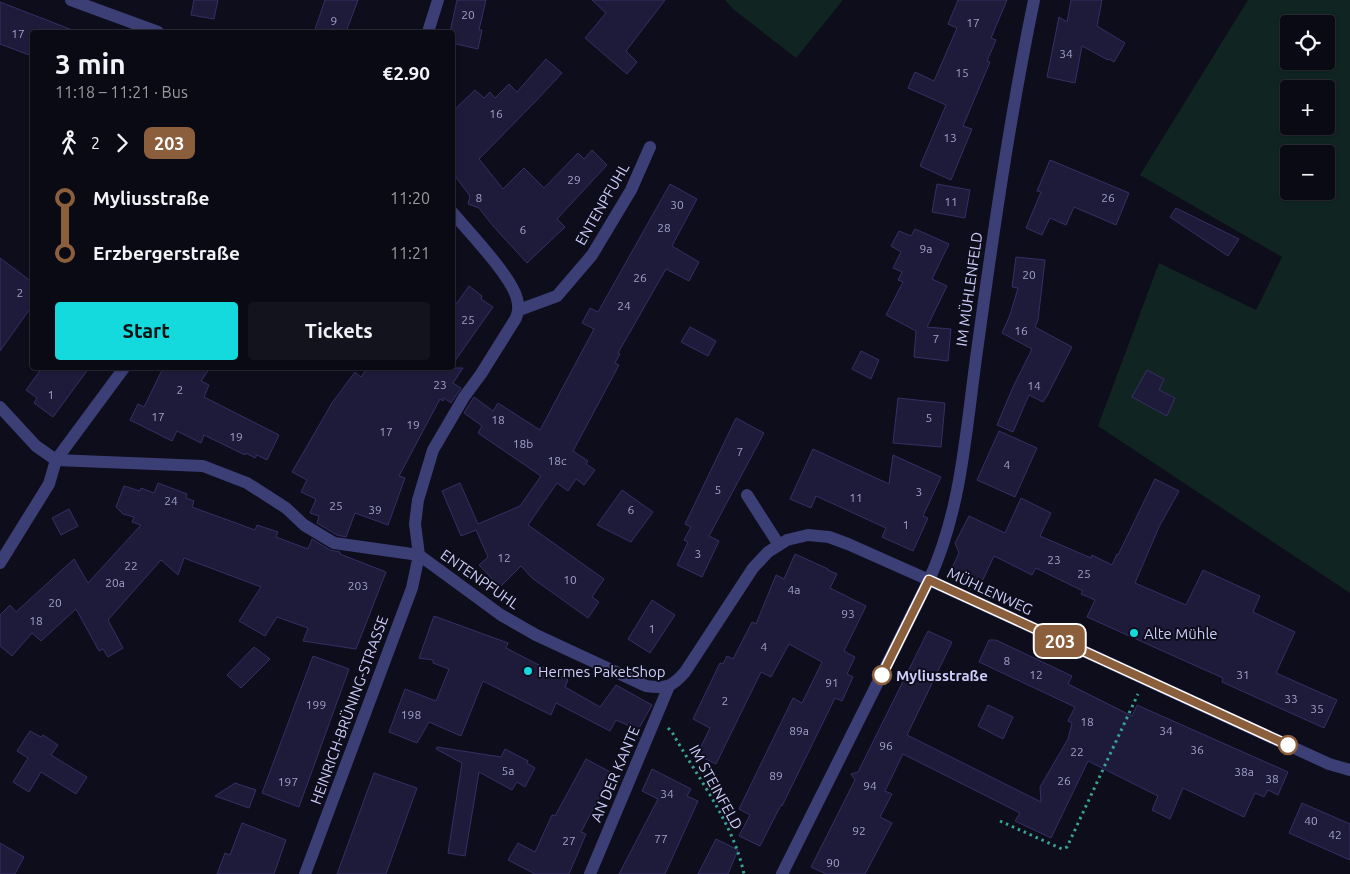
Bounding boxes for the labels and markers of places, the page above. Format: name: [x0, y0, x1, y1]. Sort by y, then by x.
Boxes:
place label: Alte Mühle: [1144, 625, 1218, 642]
marker: Alte Mühle: [1128, 627, 1140, 639]
place label: Hermes PaketShop: [538, 663, 666, 680]
marker: Hermes PaketShop: [522, 665, 534, 677]
marker: Myliusstraße: [872, 665, 892, 685]
place label: Myliusstraße: [896, 667, 988, 684]
unlabelled marker: [1278, 735, 1298, 755]

